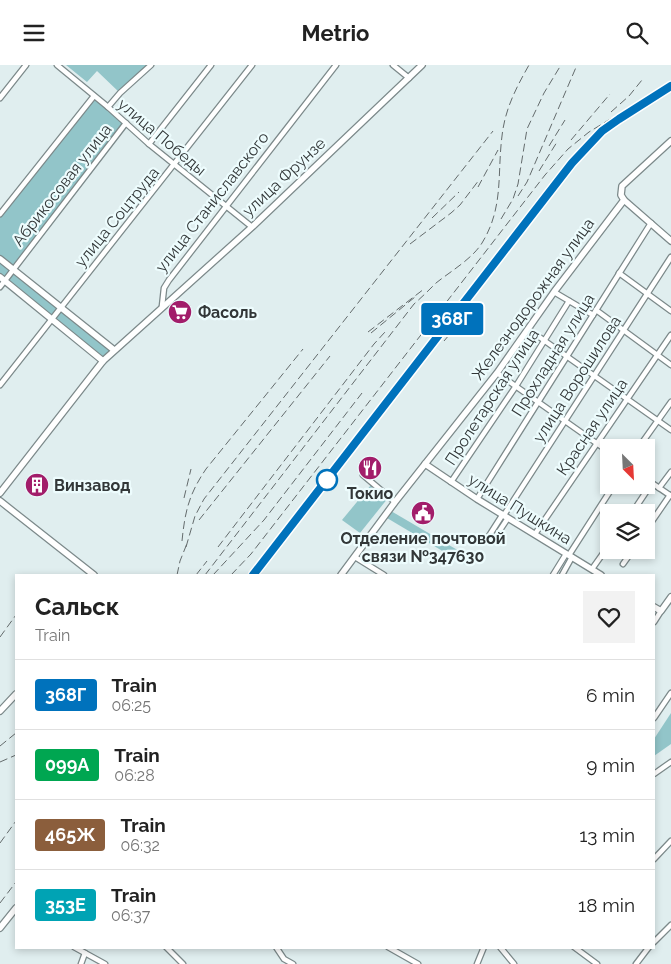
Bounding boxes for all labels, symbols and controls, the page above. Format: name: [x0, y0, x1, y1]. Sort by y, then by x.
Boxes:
icon: menu: [20, 19, 48, 47]
icon: search: [623, 19, 651, 47]
text: Metrio: [302, 20, 369, 46]
street label: улица Победы: [114, 95, 210, 179]
street label: Абрикосовая улица: [8, 120, 116, 250]
street label: улица Станиславского: [151, 128, 273, 276]
street label: улица Фрунзе: [239, 134, 329, 220]
street label: улица Соцтруда: [71, 163, 163, 271]
street label: Железнодорожная улица: [468, 214, 598, 384]
street label: Прохладная улица: [508, 290, 598, 420]
supermarket icon: Фасоль: [167, 299, 193, 325]
place label: Фасоль: [198, 303, 257, 322]
line badge: 368Г: [417, 303, 487, 335]
text: 368Г: [431, 308, 473, 329]
street label: улица Ворошилова: [529, 312, 625, 446]
street label: Пролетарская улица: [441, 325, 543, 469]
street label: Красная улица: [553, 375, 631, 479]
north arrow: [600, 439, 655, 494]
map controls: [600, 439, 655, 559]
restaurant icon: Токио: [357, 455, 383, 481]
unlabelled marker: [316, 469, 338, 491]
street label: улица Пушкина: [465, 470, 575, 548]
building icon: Винзавод: [24, 472, 50, 498]
place label: Винзавод: [54, 476, 130, 495]
place label: Токио: [347, 484, 394, 503]
public building icon: Отделение почтовой связи №347630: [410, 500, 436, 526]
button: layers: [600, 504, 655, 559]
place label: Отделение почтовой связи №347630: [340, 529, 506, 566]
button: heart: [583, 591, 635, 643]
text: Сальск: [35, 592, 119, 621]
text: Train: [35, 626, 70, 645]
text: Train: [112, 674, 157, 696]
text: 368Г: [45, 684, 87, 705]
text: 6 min: [586, 684, 635, 706]
text: 06:25: [112, 696, 151, 715]
text: Train: [114, 744, 160, 766]
text: 099А: [45, 754, 89, 775]
text: 9 min: [586, 754, 635, 776]
text: 06:28: [114, 766, 155, 785]
text: Train: [120, 814, 166, 836]
text: 465Ж: [45, 824, 95, 845]
text: 13 min: [579, 824, 635, 846]
text: 06:32: [120, 836, 160, 855]
text: Train: [111, 884, 156, 906]
text: 353Е: [45, 894, 86, 915]
text: 18 min: [578, 894, 635, 916]
text: 06:37: [111, 906, 150, 925]

